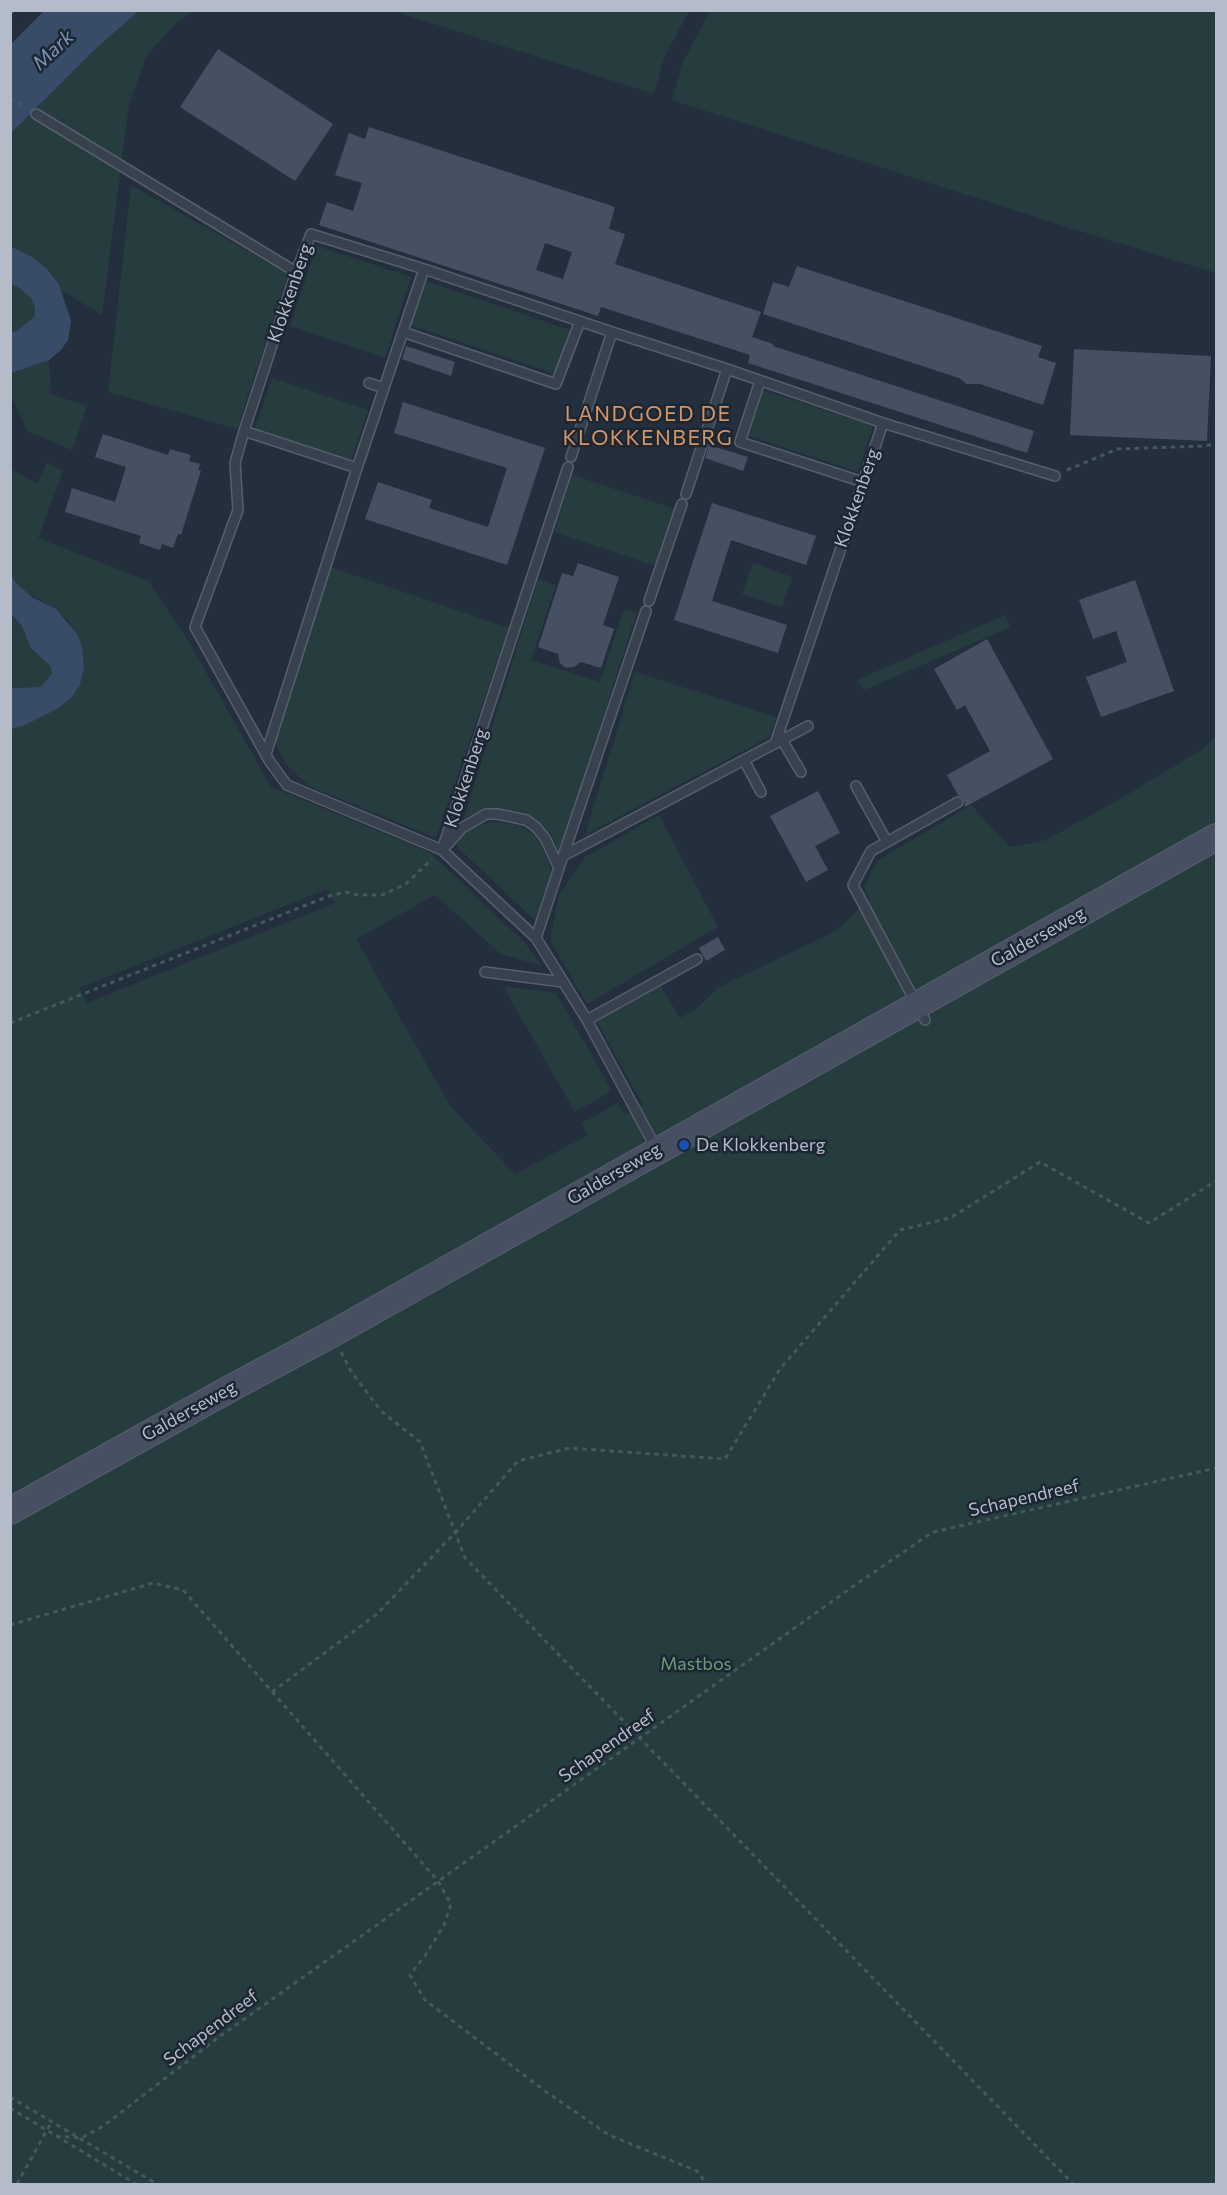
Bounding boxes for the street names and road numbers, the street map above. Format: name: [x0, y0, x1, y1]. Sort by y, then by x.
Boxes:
street label: Klokkenberg: [263, 241, 317, 345]
street label: Klokkenberg: [830, 446, 884, 550]
street label: Klokkenberg: [440, 725, 492, 831]
street label: Galderseweg: [987, 902, 1089, 972]
street label: Galderseweg: [563, 1138, 665, 1210]
street label: Galderseweg: [138, 1376, 240, 1446]
street label: Schapendreef: [967, 1475, 1081, 1521]
street label: Schapendreef: [555, 1705, 659, 1787]
street label: Schapendreef: [159, 1985, 263, 2071]

